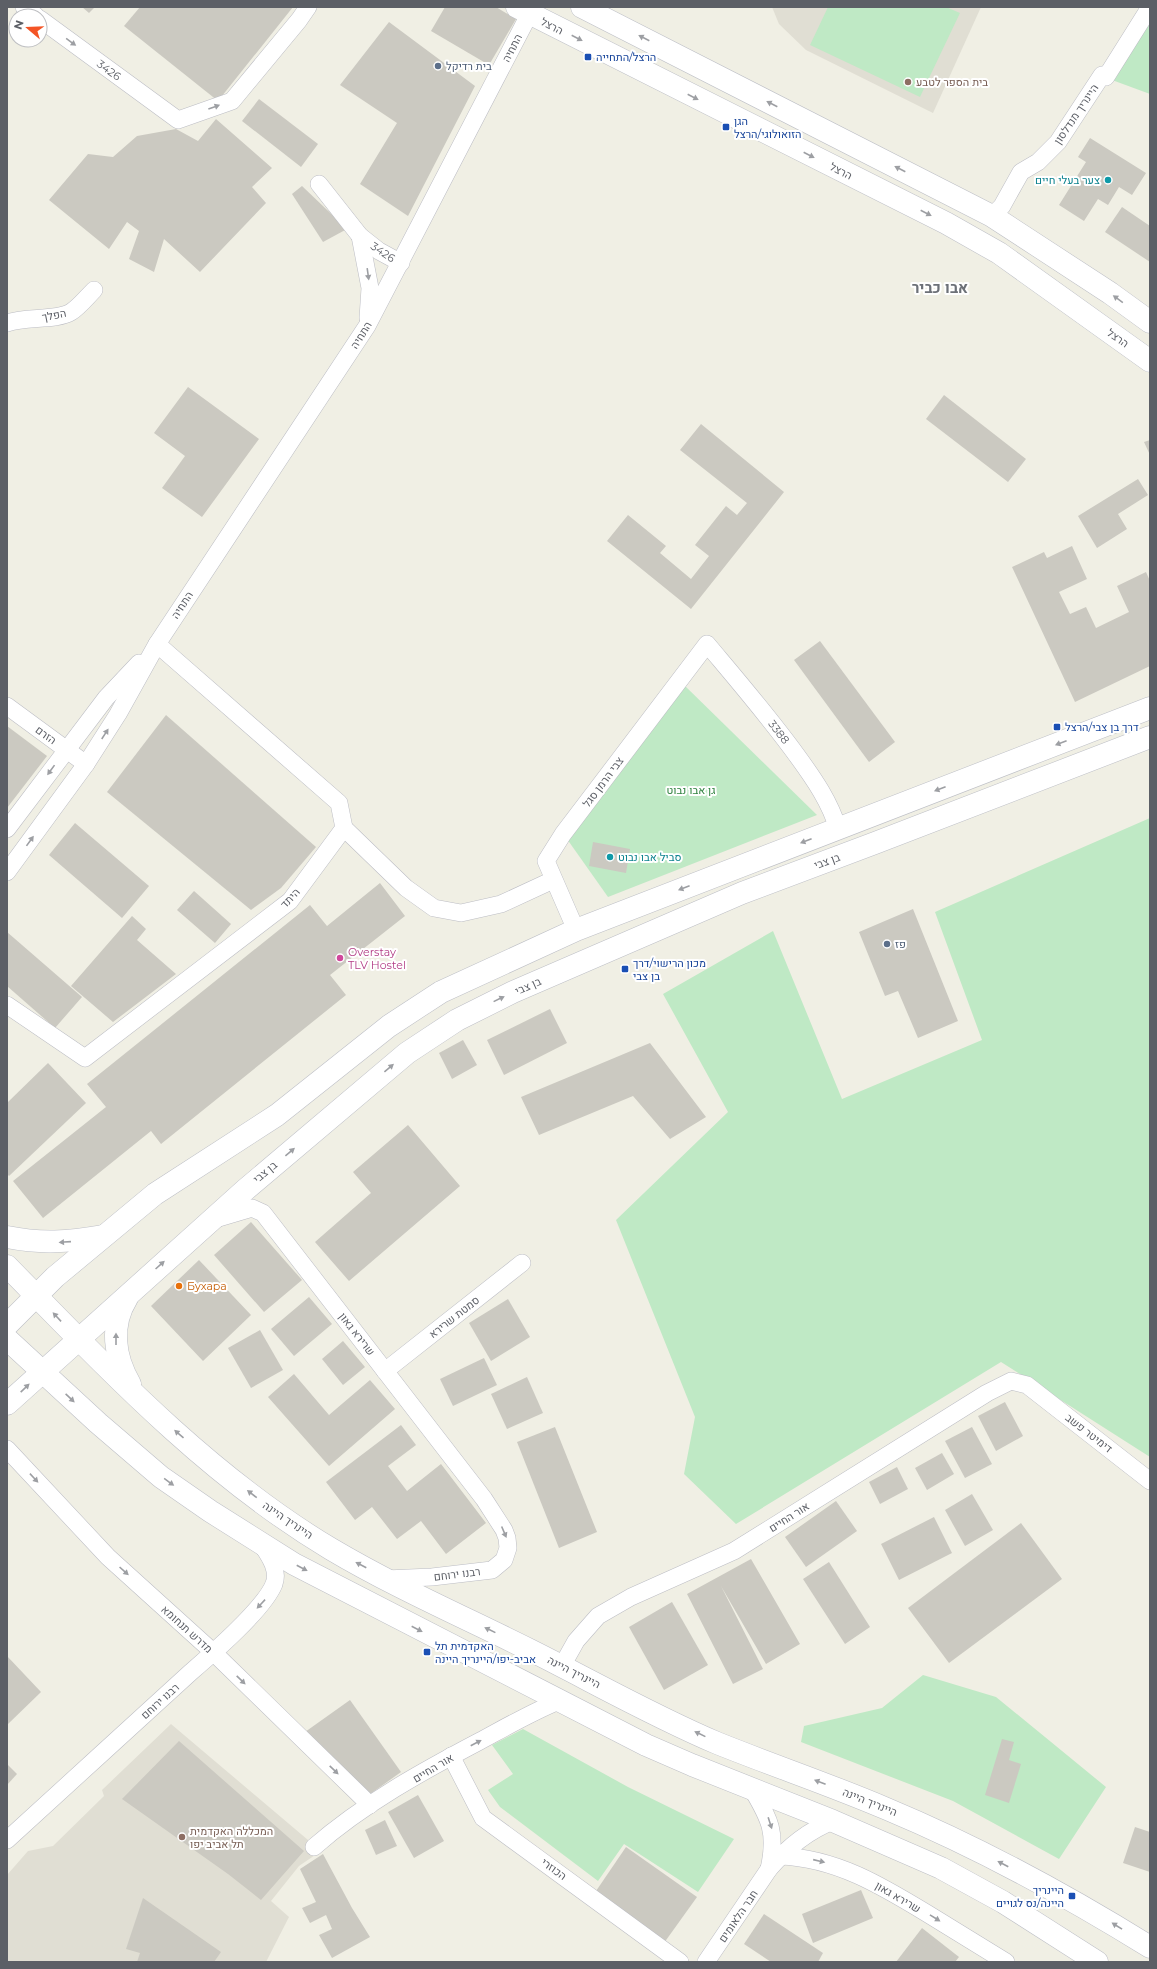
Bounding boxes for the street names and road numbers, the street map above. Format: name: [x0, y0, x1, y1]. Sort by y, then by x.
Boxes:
street label: הרצל: [538, 14, 566, 38]
street label: התחיה: [499, 32, 525, 64]
street label: 3426: [94, 57, 124, 84]
street label: היינריך מנדלסון: [1051, 81, 1101, 147]
street label: הרצל: [827, 159, 855, 183]
street label: 3426: [368, 239, 398, 265]
street label: הפלך: [41, 306, 67, 324]
street label: התחיה: [347, 319, 375, 351]
street label: הרצל: [1104, 326, 1132, 350]
street label: התחיה: [168, 589, 196, 621]
street label: 3388: [765, 717, 793, 747]
street label: הזרם: [33, 723, 59, 747]
street label: צבי הרמן סגל: [579, 754, 627, 810]
street label: בן צבי: [812, 850, 842, 872]
street label: היתד: [277, 885, 303, 911]
street label: בן צבי: [513, 974, 543, 998]
street label: בן צבי: [250, 1158, 280, 1186]
street label: סמטת שרירא: [426, 1293, 482, 1341]
street label: שרירא גאון: [336, 1310, 378, 1358]
street label: דימיטר פשב: [1063, 1410, 1116, 1456]
street label: היינריך היינה: [260, 1498, 316, 1542]
street label: אור החיים: [766, 1499, 812, 1535]
street label: רבנו ירוחם: [433, 1564, 481, 1584]
street label: מדרש תנחומא: [158, 1602, 216, 1656]
street label: היינריך היינה: [545, 1653, 603, 1691]
street label: רבנו ירוחם: [138, 1680, 182, 1722]
street label: אור החיים: [410, 1750, 456, 1786]
street label: היינריך היינה: [841, 1785, 899, 1819]
street label: הכוזרי: [538, 1855, 570, 1883]
street label: שרירא גאון: [873, 1878, 923, 1916]
street label: חבר הלאומים: [715, 1887, 761, 1945]

